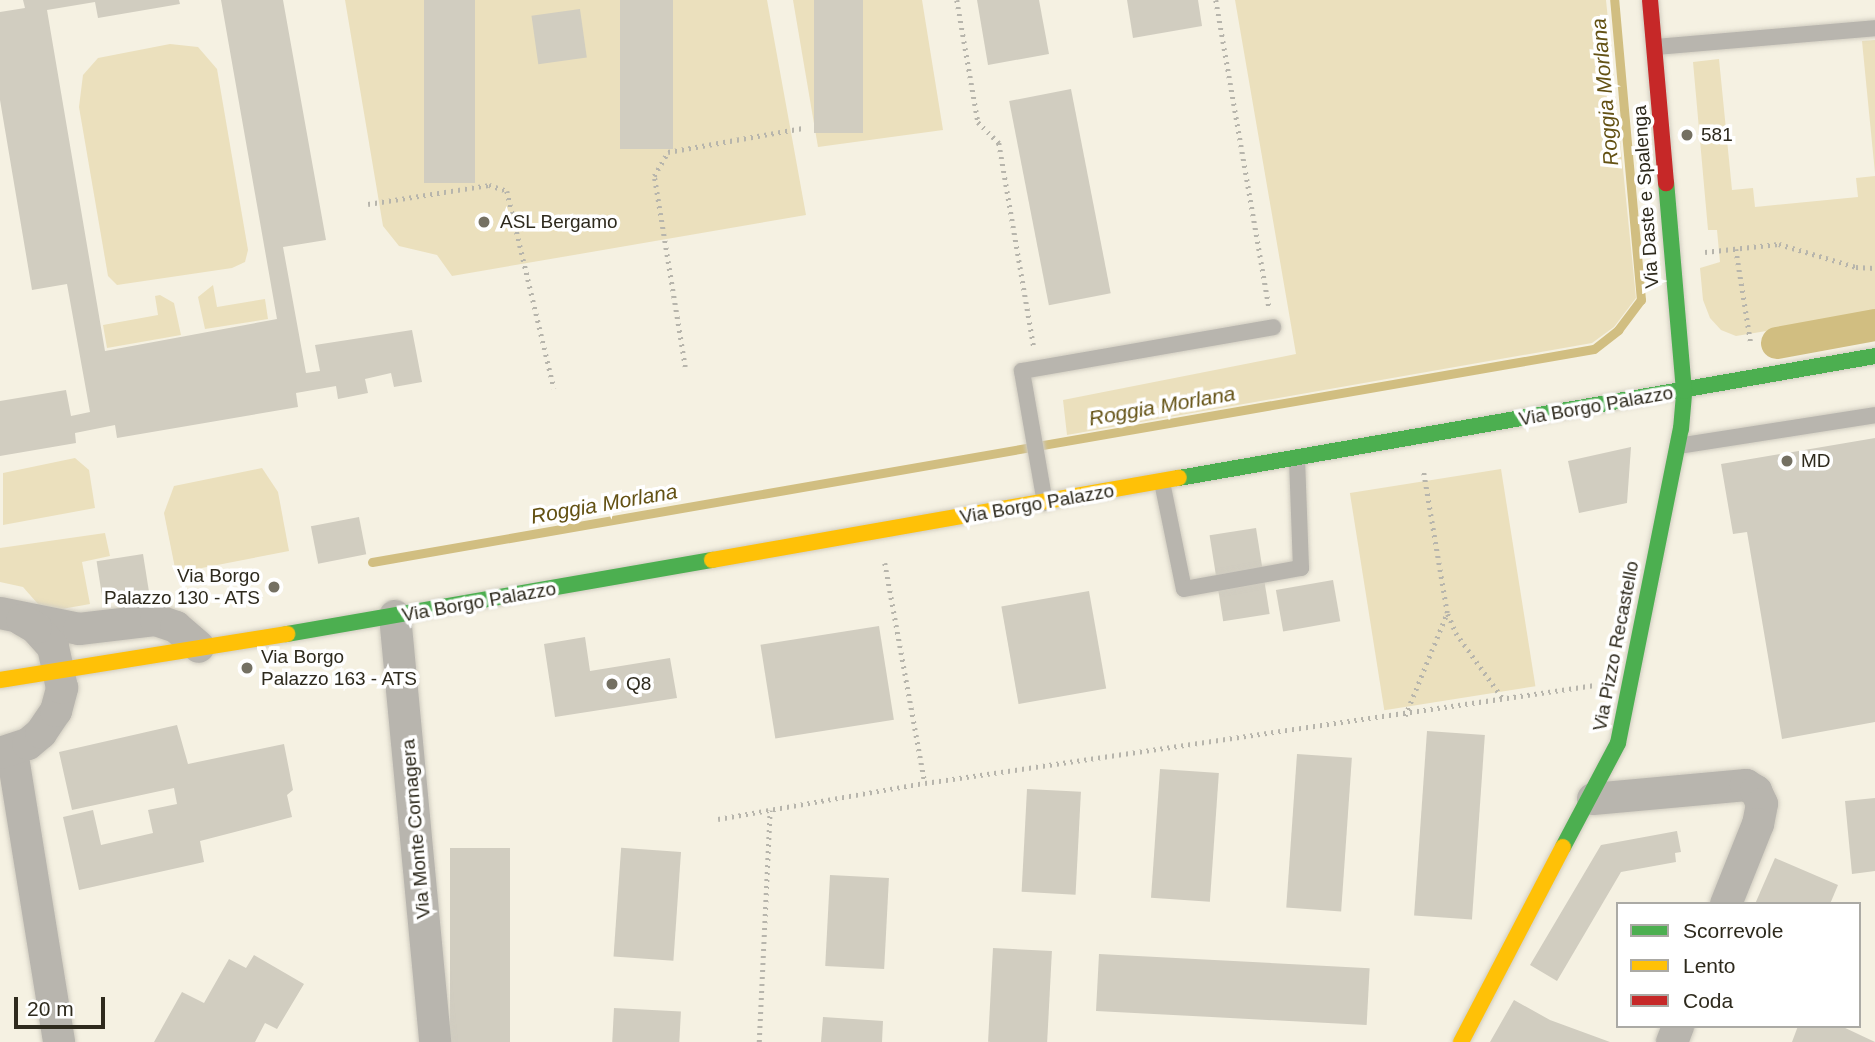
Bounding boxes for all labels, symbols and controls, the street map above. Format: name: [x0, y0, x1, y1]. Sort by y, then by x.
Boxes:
water label: Roggia Morlana: [1586, 17, 1624, 167]
street label: Via Daste e Spalenga: [1628, 105, 1664, 289]
place label: 581: [1701, 124, 1733, 146]
marker: 581: [1679, 127, 1695, 143]
place label: ASL Bergamo: [500, 211, 618, 233]
marker: ASL Bergamo: [474, 212, 494, 232]
water label: Roggia Morlana: [1087, 381, 1237, 431]
street label: Via Borgo Palazzo: [1517, 381, 1675, 431]
place label: MD: [1801, 450, 1831, 472]
marker: MD: [1779, 453, 1795, 469]
water label: Roggia Morlana: [529, 479, 679, 529]
street label: Via Borgo Palazzo: [958, 479, 1116, 529]
street label: Via Pizzo Recastello: [1588, 559, 1644, 733]
place label: Via Borgo Palazzo 130 - ATS: [103, 565, 260, 609]
street label: Via Borgo Palazzo: [400, 577, 558, 627]
marker: Via Borgo Palazzo 130 - ATS: [266, 579, 282, 595]
place label: Via Borgo Palazzo 163 - ATS: [261, 646, 418, 690]
marker: Via Borgo Palazzo 163 - ATS: [239, 660, 255, 676]
place label: Q8: [626, 673, 651, 695]
marker: Q8: [604, 676, 620, 692]
street label: Via Monte Cornagera: [397, 738, 435, 920]
legend: [1616, 902, 1861, 1028]
text: Scorrevole: [1683, 919, 1783, 942]
text: Lento: [1683, 954, 1736, 977]
scale bar: [18, 982, 108, 1026]
text: Coda: [1683, 989, 1733, 1012]
text: 20 m: [27, 997, 74, 1020]

